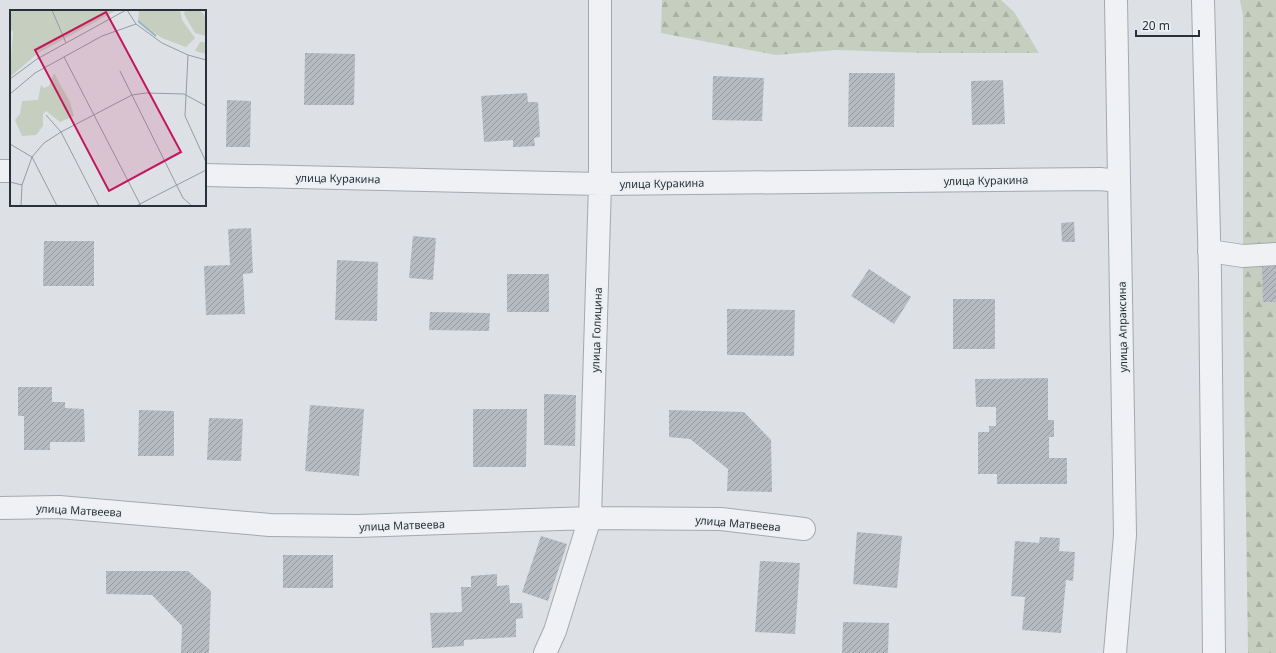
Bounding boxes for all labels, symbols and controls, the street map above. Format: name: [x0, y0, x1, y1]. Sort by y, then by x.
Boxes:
inset map: [10, 10, 206, 206]
scale bar: [1136, 12, 1199, 38]
text: 20 m: [1142, 17, 1170, 34]
street label: улица Куракина: [295, 170, 381, 186]
street label: улица Куракина: [943, 172, 1029, 188]
street label: улица Куракина: [619, 175, 705, 191]
street label: улица Апраксина: [1114, 281, 1130, 373]
street label: улица Голицина: [587, 287, 605, 373]
street label: улица Матвеева: [36, 500, 122, 520]
street label: улица Матвеева: [695, 512, 781, 534]
street label: улица Матвеева: [359, 516, 445, 534]

